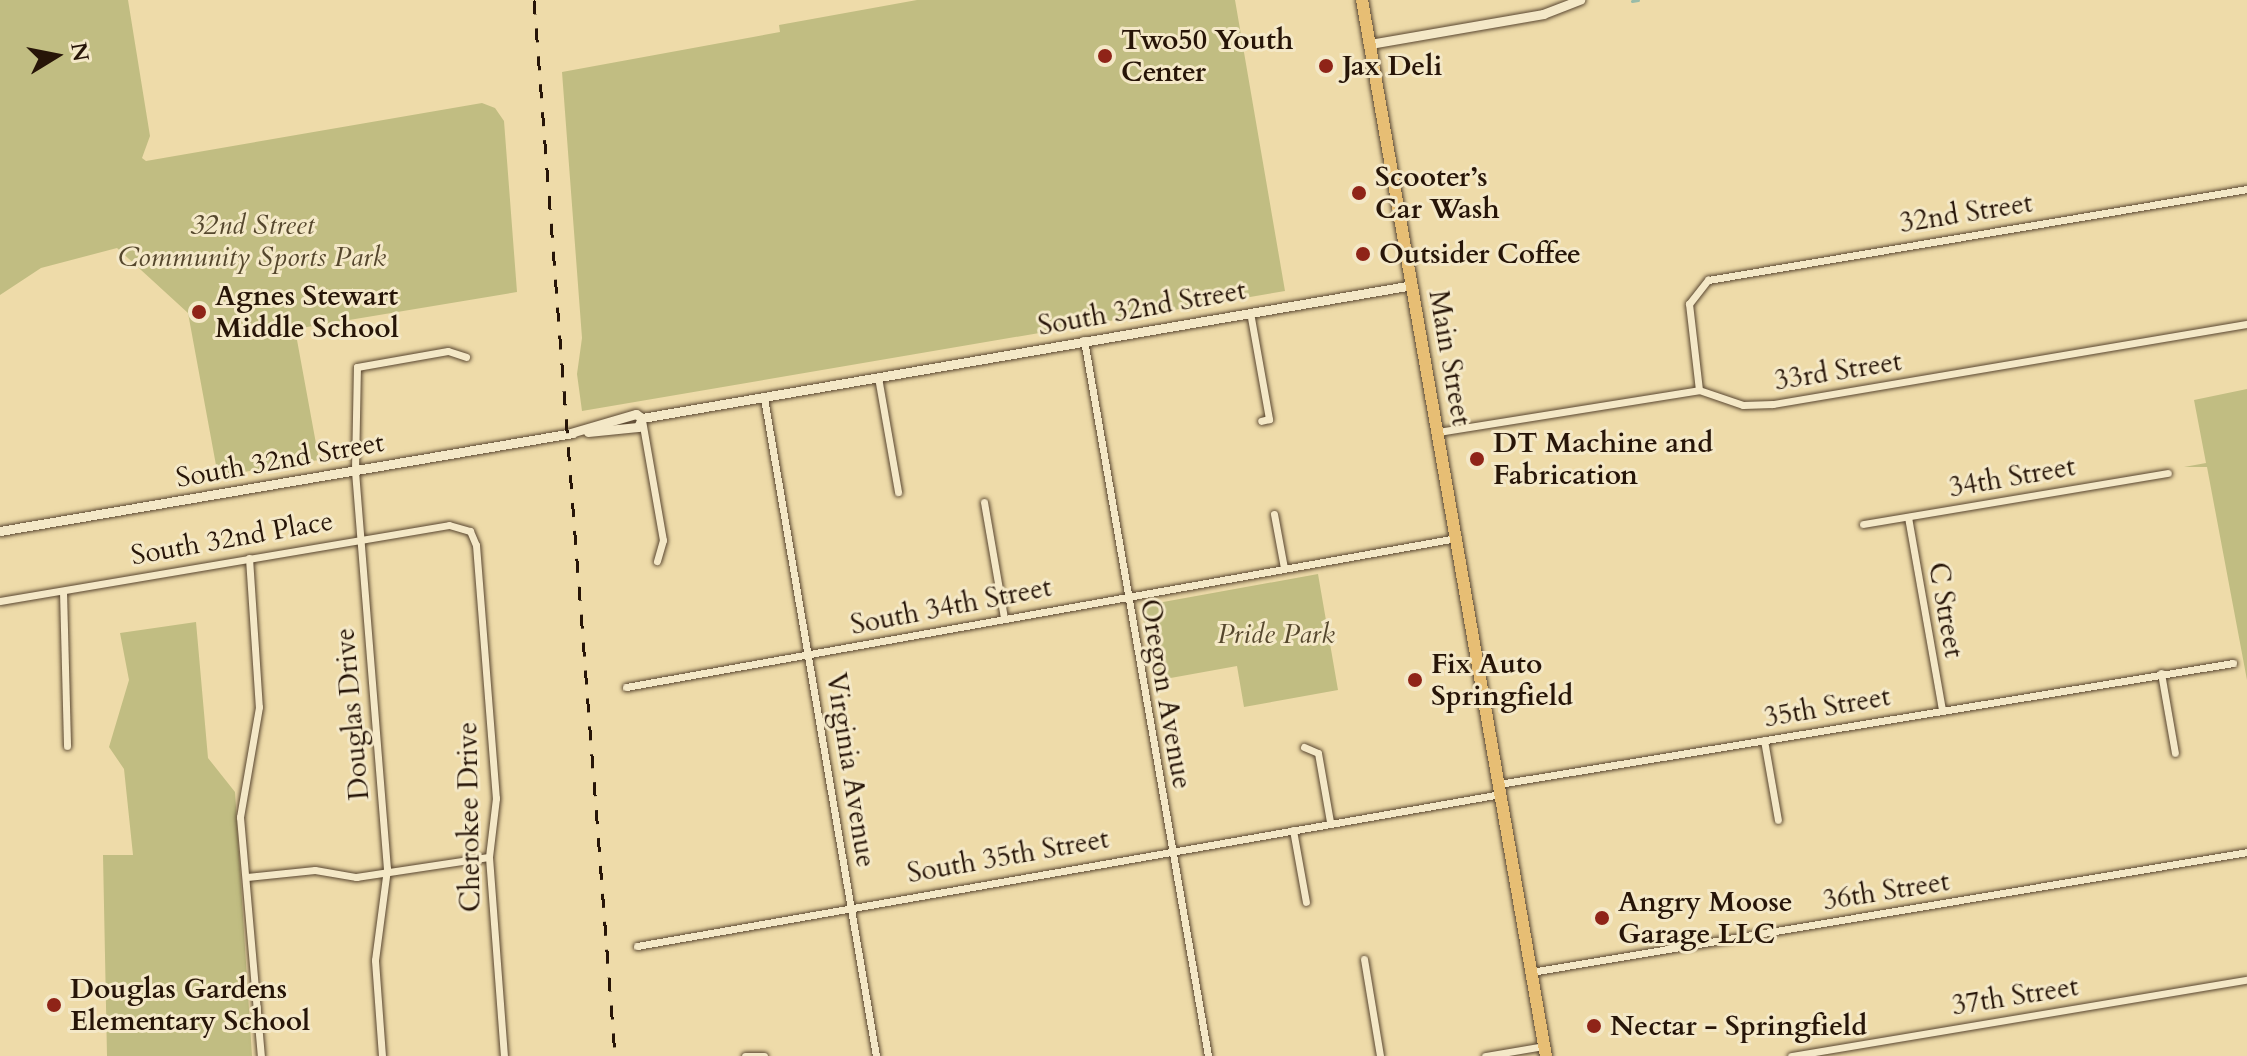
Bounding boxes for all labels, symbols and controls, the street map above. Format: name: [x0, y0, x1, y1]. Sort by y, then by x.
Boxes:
north arrow: [16, 16, 96, 96]
place label: Two50 Youth Center: [1121, 23, 1293, 89]
text: N: [63, 40, 96, 64]
marker: Two50 Youth Center: [1096, 47, 1114, 65]
place label: Jax Deli: [1342, 49, 1442, 83]
marker: Jax Deli: [1317, 57, 1335, 75]
place label: Scooter’s Car Wash: [1375, 160, 1500, 226]
marker: Scooter’s Car Wash: [1350, 184, 1368, 202]
street label: 32nd Street: [1897, 186, 2035, 240]
park label: 32nd Street Community Sports Park: [118, 208, 386, 274]
place label: Outsider Coffee: [1379, 237, 1581, 271]
marker: Outsider Coffee: [1354, 245, 1372, 263]
street label: South 32nd Street: [1035, 273, 1249, 343]
place label: Agnes Stewart Middle School: [215, 279, 399, 345]
street label: Main Street: [1422, 288, 1478, 428]
marker: Agnes Stewart Middle School: [190, 303, 208, 321]
street label: 33rd Street: [1772, 344, 1904, 398]
street label: South 32nd Street: [173, 425, 387, 495]
place label: DT Machine and Fabrication: [1493, 426, 1713, 492]
street label: 34th Street: [1946, 449, 2078, 505]
marker: DT Machine and Fabrication: [1468, 450, 1486, 468]
street label: South 32nd Place: [128, 504, 336, 572]
street label: C Street: [1921, 560, 1971, 660]
street label: South 34th Street: [848, 570, 1054, 642]
street label: Oregon Avenue: [1133, 596, 1199, 792]
park label: Pride Park: [1217, 617, 1335, 651]
street label: Douglas Drive: [328, 626, 376, 802]
place label: Fix Auto Springfield: [1431, 647, 1573, 713]
street label: Virginia Avenue: [819, 670, 883, 870]
marker: Fix Auto Springfield: [1406, 671, 1424, 689]
street label: 35th Street: [1761, 679, 1893, 735]
street label: Cherokee Drive: [451, 721, 487, 913]
street label: South 35th Street: [905, 822, 1111, 890]
street label: 36th Street: [1820, 864, 1952, 918]
place label: Angry Moose Garage LLC: [1618, 885, 1793, 951]
marker: Angry Moose Garage LLC: [1593, 909, 1611, 927]
street label: 37th Street: [1949, 969, 2081, 1023]
place label: Douglas Gardens Elementary School: [70, 972, 310, 1038]
marker: Douglas Gardens Elementary School: [45, 996, 63, 1014]
place label: Nectar - Springfield: [1610, 1009, 1867, 1043]
marker: Nectar - Springfield: [1585, 1017, 1603, 1035]

